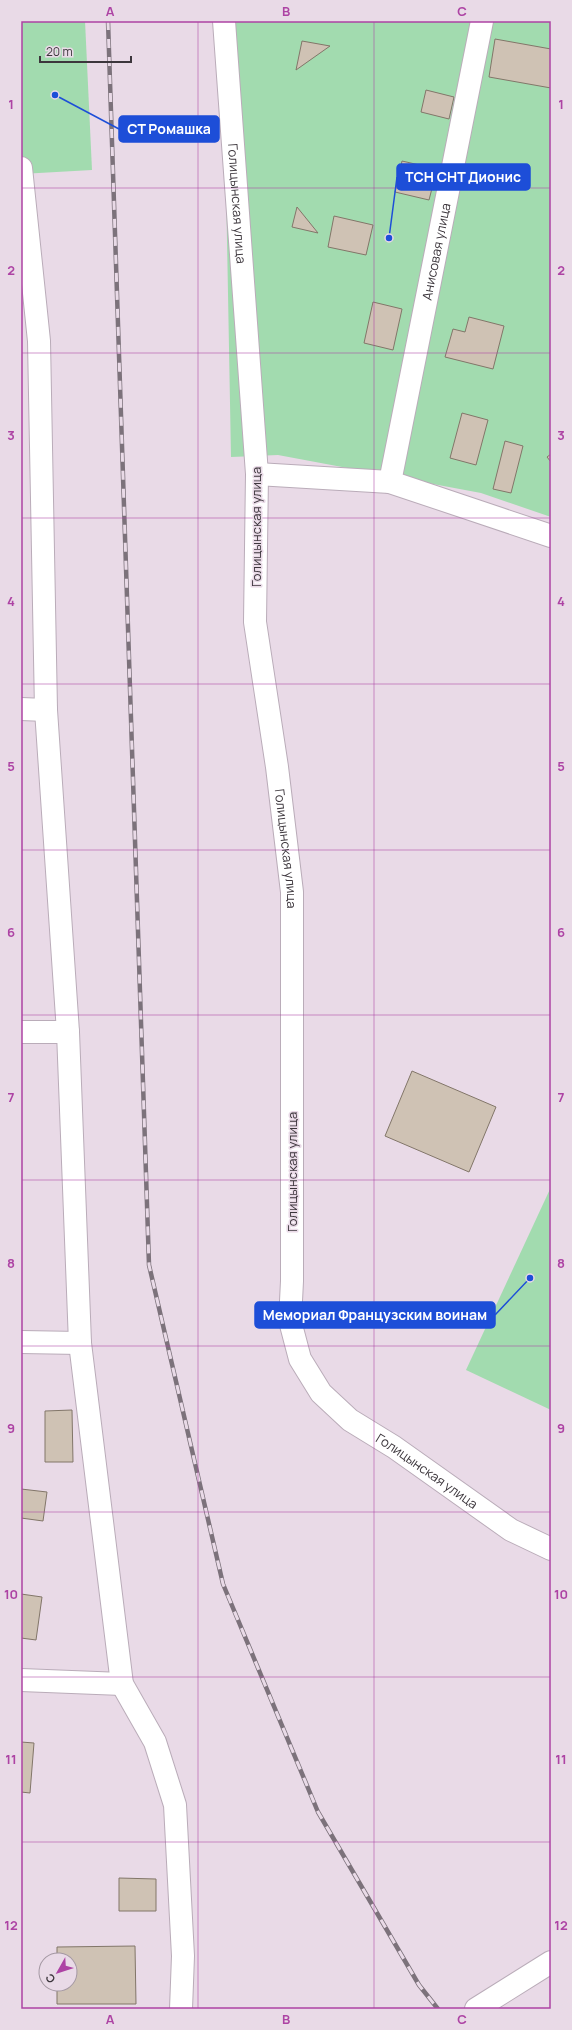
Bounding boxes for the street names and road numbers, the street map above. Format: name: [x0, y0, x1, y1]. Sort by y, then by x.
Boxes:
street label: Голицынская улица: [224, 143, 251, 264]
street label: Анисовая улица: [417, 201, 454, 302]
street label: Голицынская улица: [247, 467, 265, 587]
street label: Голицынская улица: [271, 788, 301, 908]
street label: Голицынская улица: [283, 1112, 301, 1232]
street label: Голицынская улица: [373, 1429, 481, 1513]

